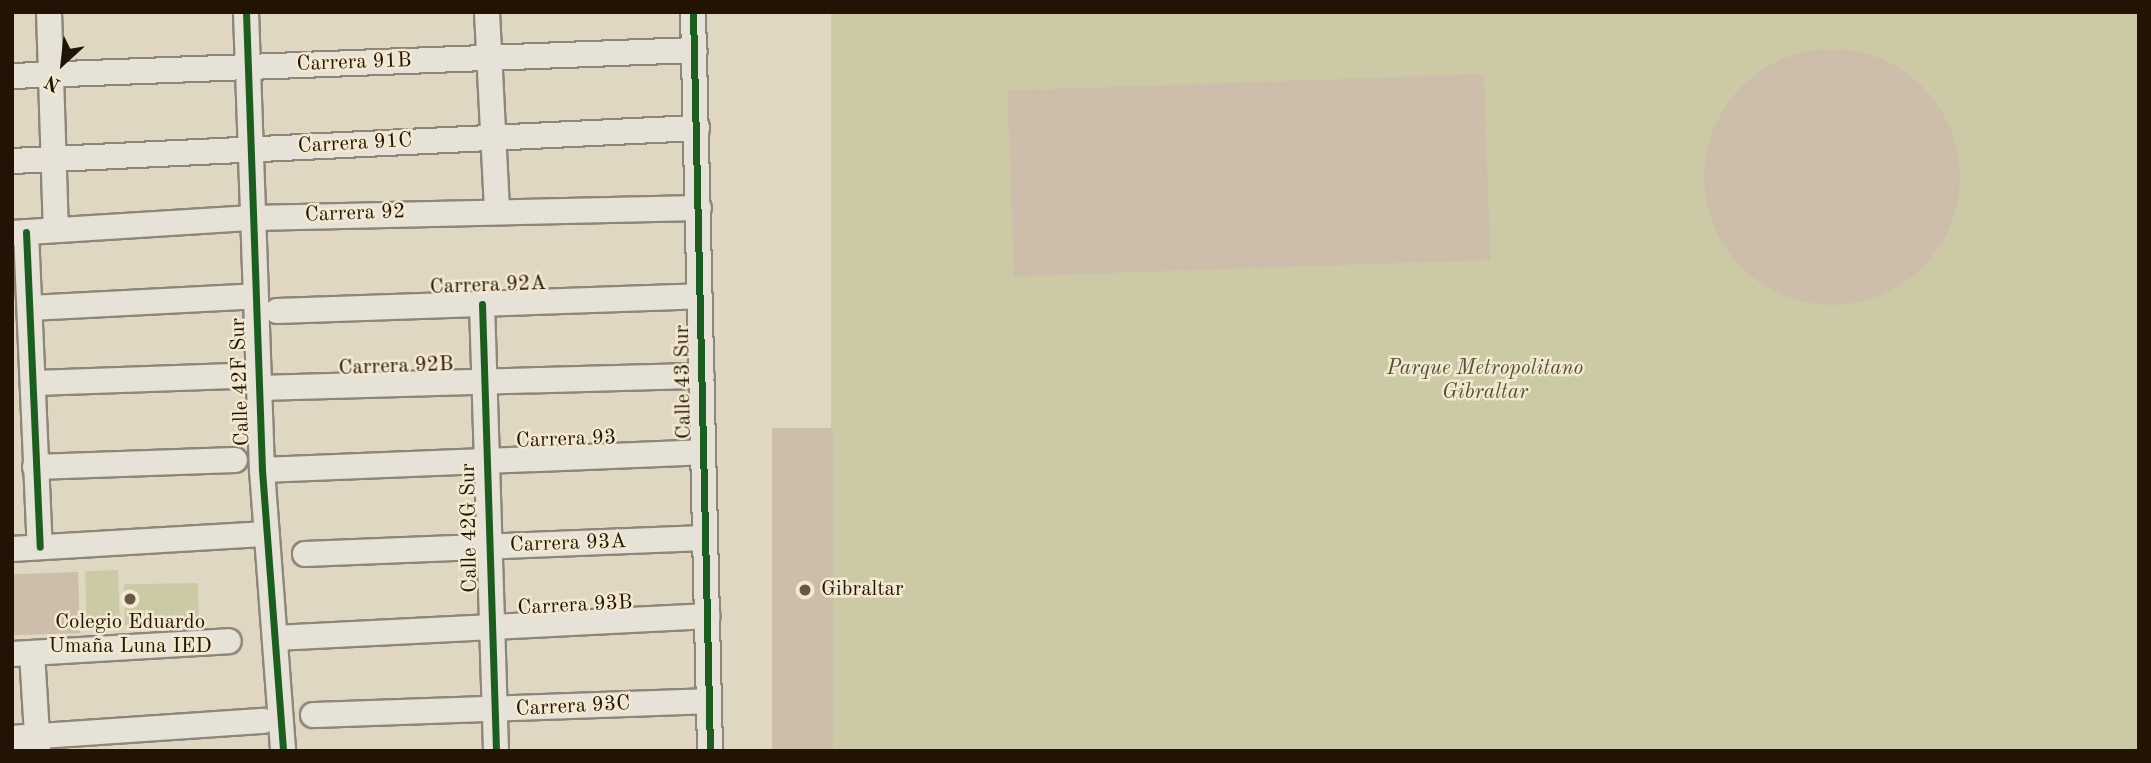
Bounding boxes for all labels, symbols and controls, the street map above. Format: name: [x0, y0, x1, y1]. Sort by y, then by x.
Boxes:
north arrow: [28, 28, 98, 98]
street label: Carrera 91B: [296, 48, 412, 78]
text: N: [42, 70, 64, 94]
street label: Carrera 91C: [297, 128, 413, 160]
street label: Carrera 92: [304, 200, 406, 228]
street label: Carrera 92A: [429, 271, 547, 301]
street label: Calle 42F Sur: [226, 317, 256, 447]
street label: Calle 43 Sur: [670, 325, 698, 439]
street label: Carrera 92B: [338, 352, 454, 382]
park label: Parque Metropolitano Gibraltar: [1387, 356, 1583, 406]
street label: Carrera 93: [515, 426, 617, 454]
street label: Calle 42G Sur: [456, 463, 484, 593]
street label: Carrera 93A: [509, 529, 627, 559]
place label: Gibraltar: [821, 577, 904, 603]
marker: Gibraltar: [795, 580, 815, 600]
street label: Carrera 93B: [517, 590, 633, 622]
marker: Colegio Eduardo Umaña Luna IED: [122, 591, 138, 607]
place label: Colegio Eduardo Umaña Luna IED: [48, 610, 212, 660]
street label: Carrera 93C: [515, 691, 631, 723]

